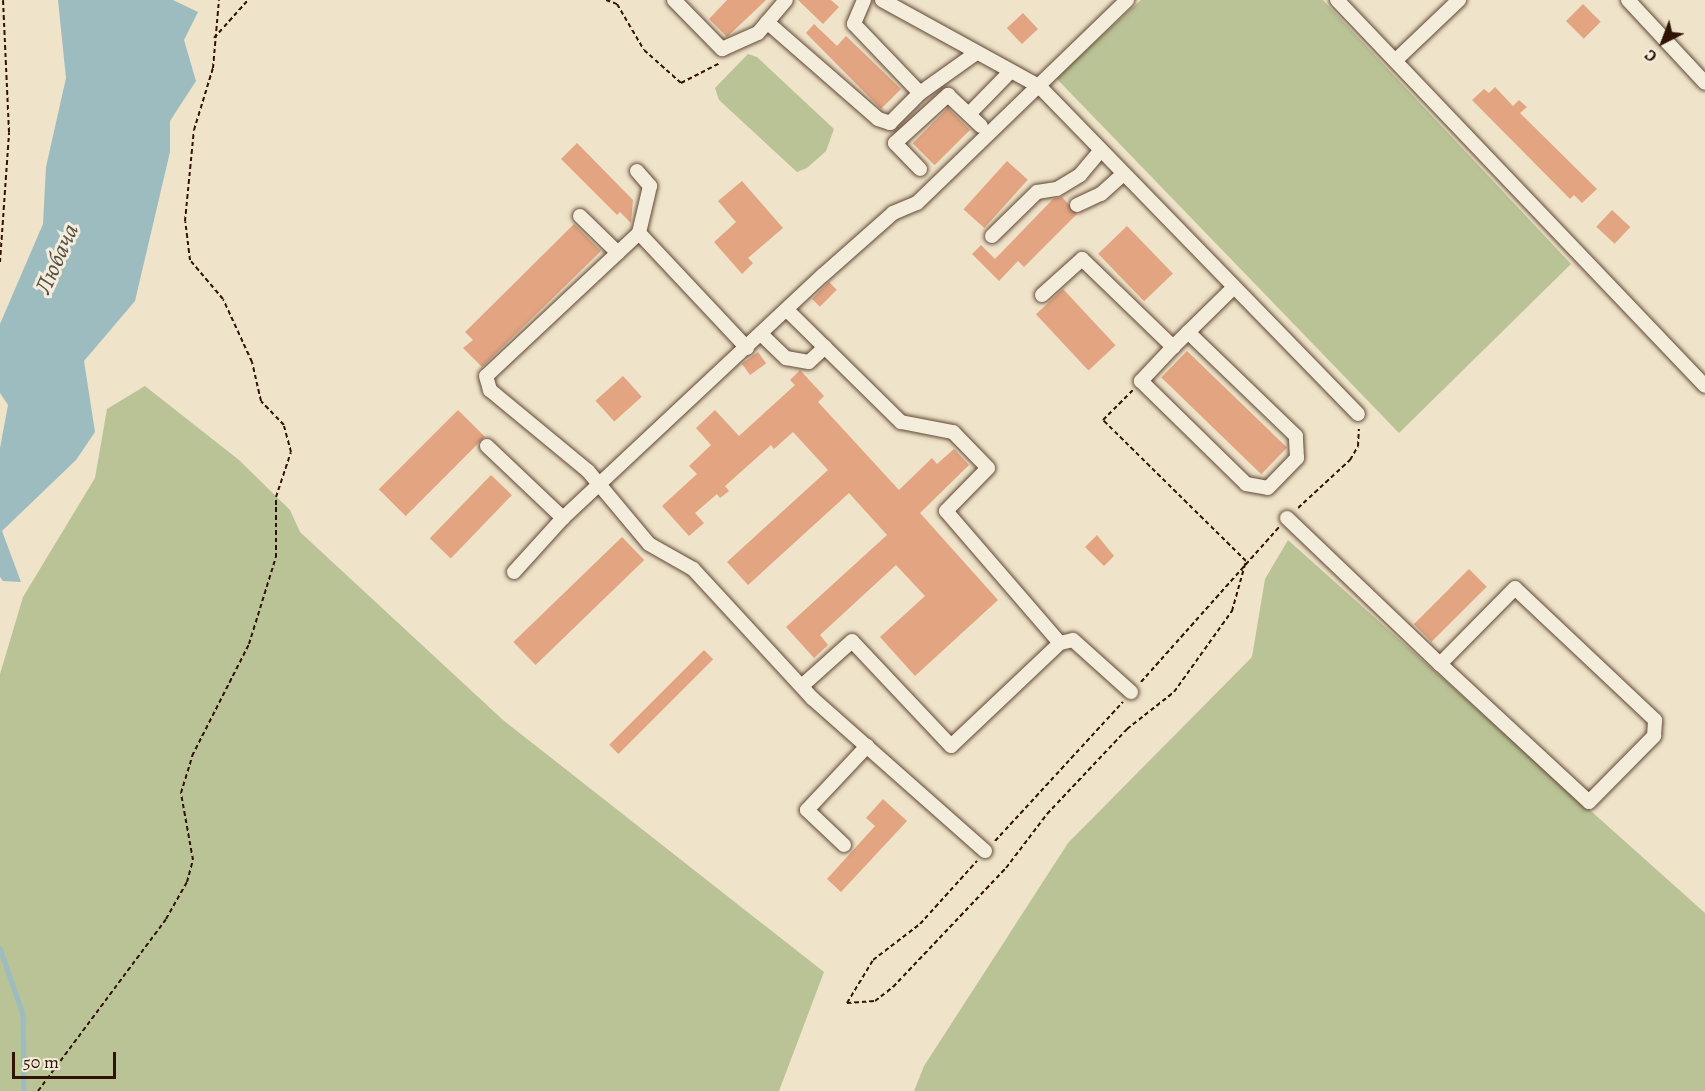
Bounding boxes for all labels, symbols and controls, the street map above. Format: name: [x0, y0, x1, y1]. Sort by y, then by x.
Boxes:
north arrow: [1633, 12, 1693, 72]
text: С: [1640, 44, 1662, 67]
water label: Любача: [29, 219, 85, 299]
scale bar: [15, 1040, 118, 1078]
text: 50 m: [23, 1050, 59, 1074]

